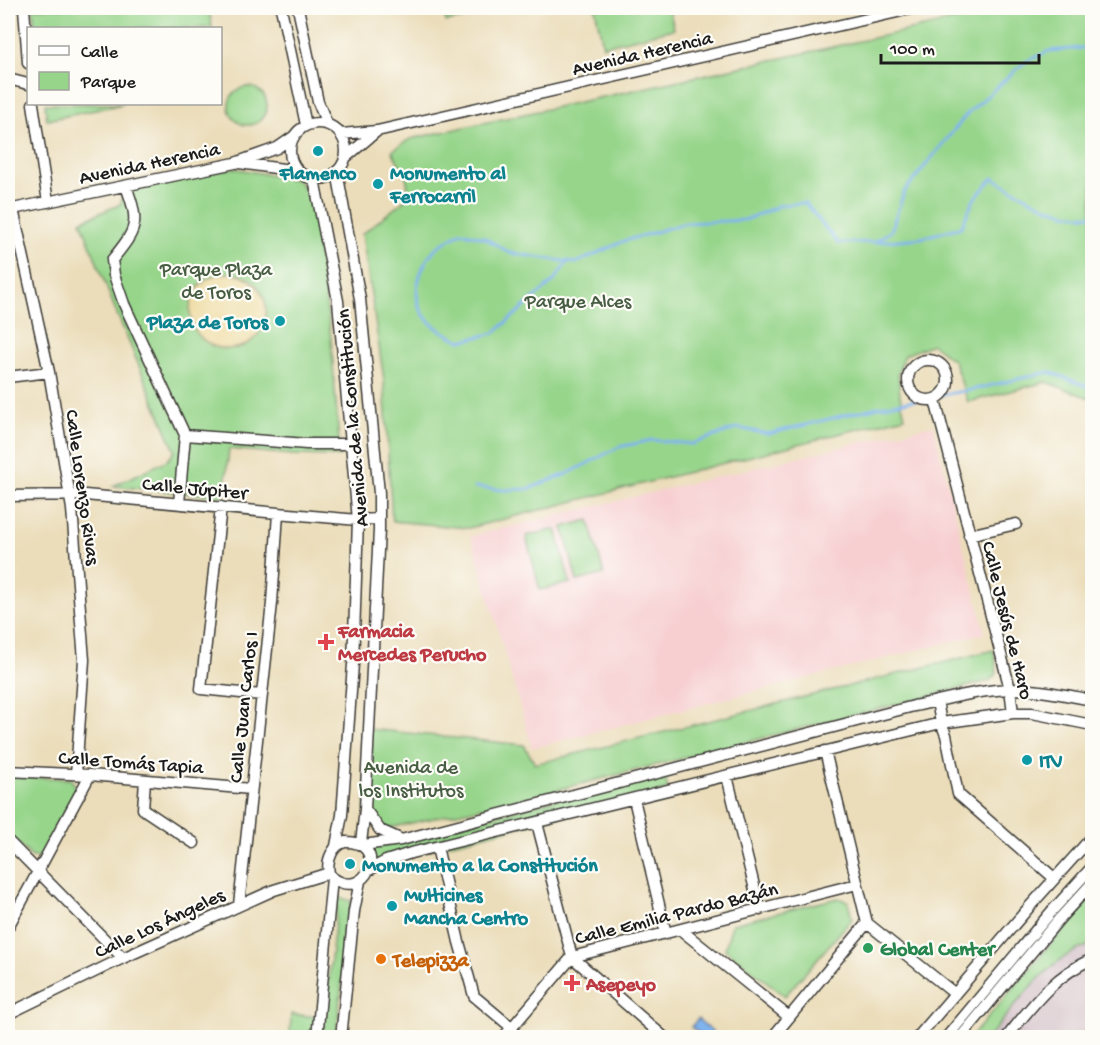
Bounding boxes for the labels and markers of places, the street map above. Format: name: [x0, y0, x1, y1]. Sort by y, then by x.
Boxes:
marker: Flamenco: [311, 144, 325, 158]
place label: Flamenco: [279, 164, 357, 187]
place label: Monumento al Ferrocarril: [389, 164, 507, 210]
marker: Monumento al Ferrocarril: [371, 177, 385, 191]
place label: Plaza de Toros: [146, 313, 270, 336]
marker: Plaza de Toros: [273, 314, 287, 328]
place label: Farmacia Mercedes Perucho: [337, 622, 487, 668]
marker: Farmacia Mercedes Perucho: [319, 635, 333, 649]
place label: ITV: [1039, 752, 1063, 775]
marker: ITV: [1020, 753, 1034, 767]
place label: Monumento a la Constitución: [362, 856, 598, 879]
marker: Monumento a la Constitución: [343, 857, 357, 871]
place label: Multicines Mancha Centro: [404, 886, 529, 932]
marker: Multicines Mancha Centro: [385, 899, 399, 913]
place label: Global Center: [880, 940, 996, 963]
marker: Global Center: [861, 941, 875, 955]
place label: Telepizza: [391, 951, 470, 974]
marker: Telepizza: [374, 952, 388, 966]
marker: Asepeyo: [563, 974, 581, 992]
place label: Asepeyo: [585, 975, 656, 998]

